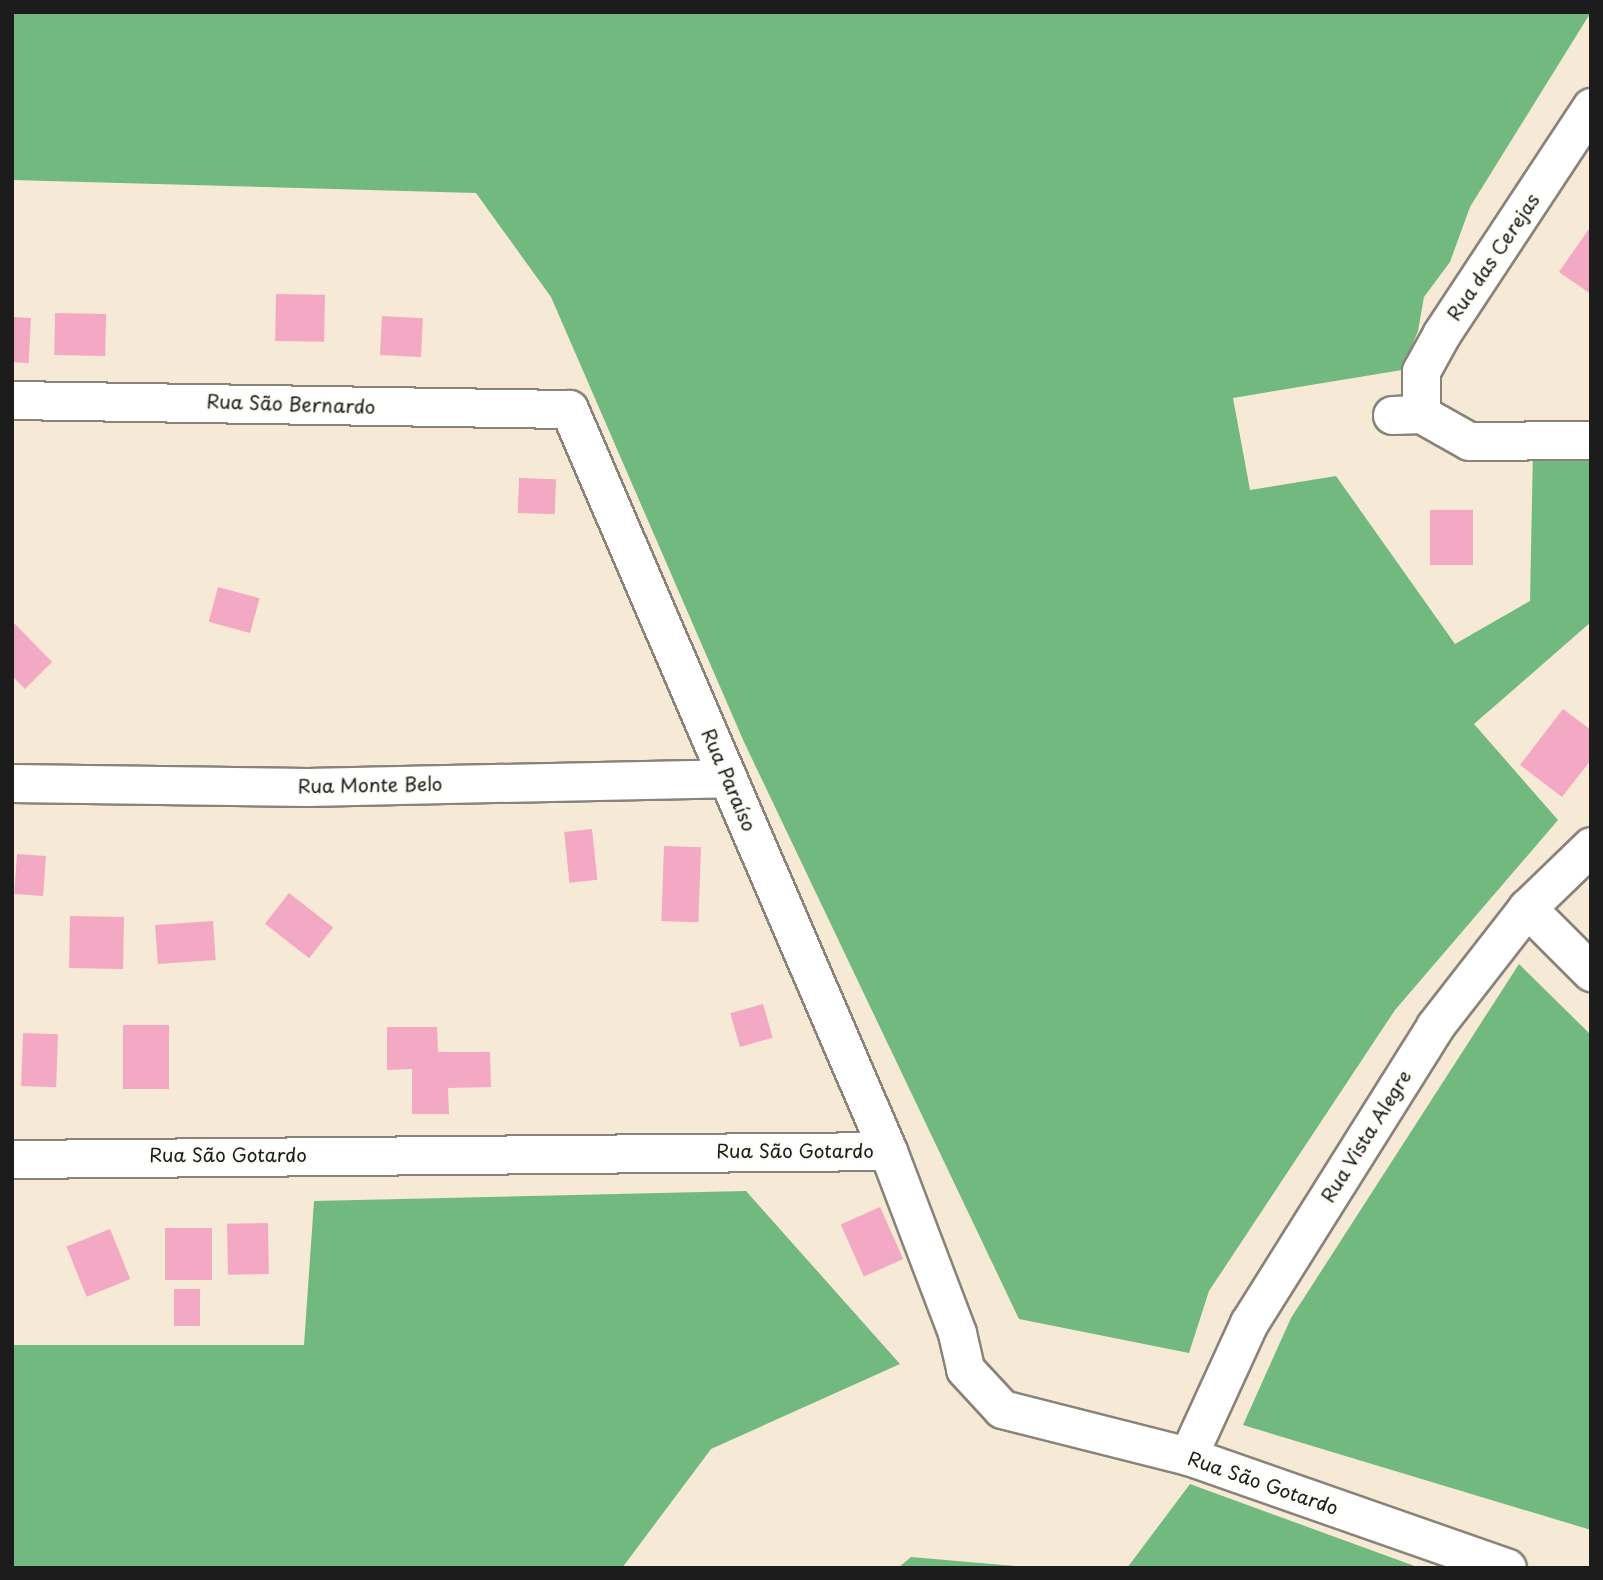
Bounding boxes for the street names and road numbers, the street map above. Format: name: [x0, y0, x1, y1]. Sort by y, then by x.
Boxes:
street label: Rua das Cerejas: [1442, 189, 1544, 325]
street label: Rua São Bernardo: [206, 390, 376, 418]
street label: Rua Paraíso: [697, 725, 761, 835]
street label: Rua Monte Belo: [297, 772, 443, 798]
street label: Rua Vista Alegre: [1316, 1065, 1416, 1207]
street label: Rua São Gotardo: [716, 1140, 874, 1162]
street label: Rua São Gotardo: [149, 1144, 307, 1166]
street label: Rua São Gotardo: [1185, 1447, 1341, 1519]

